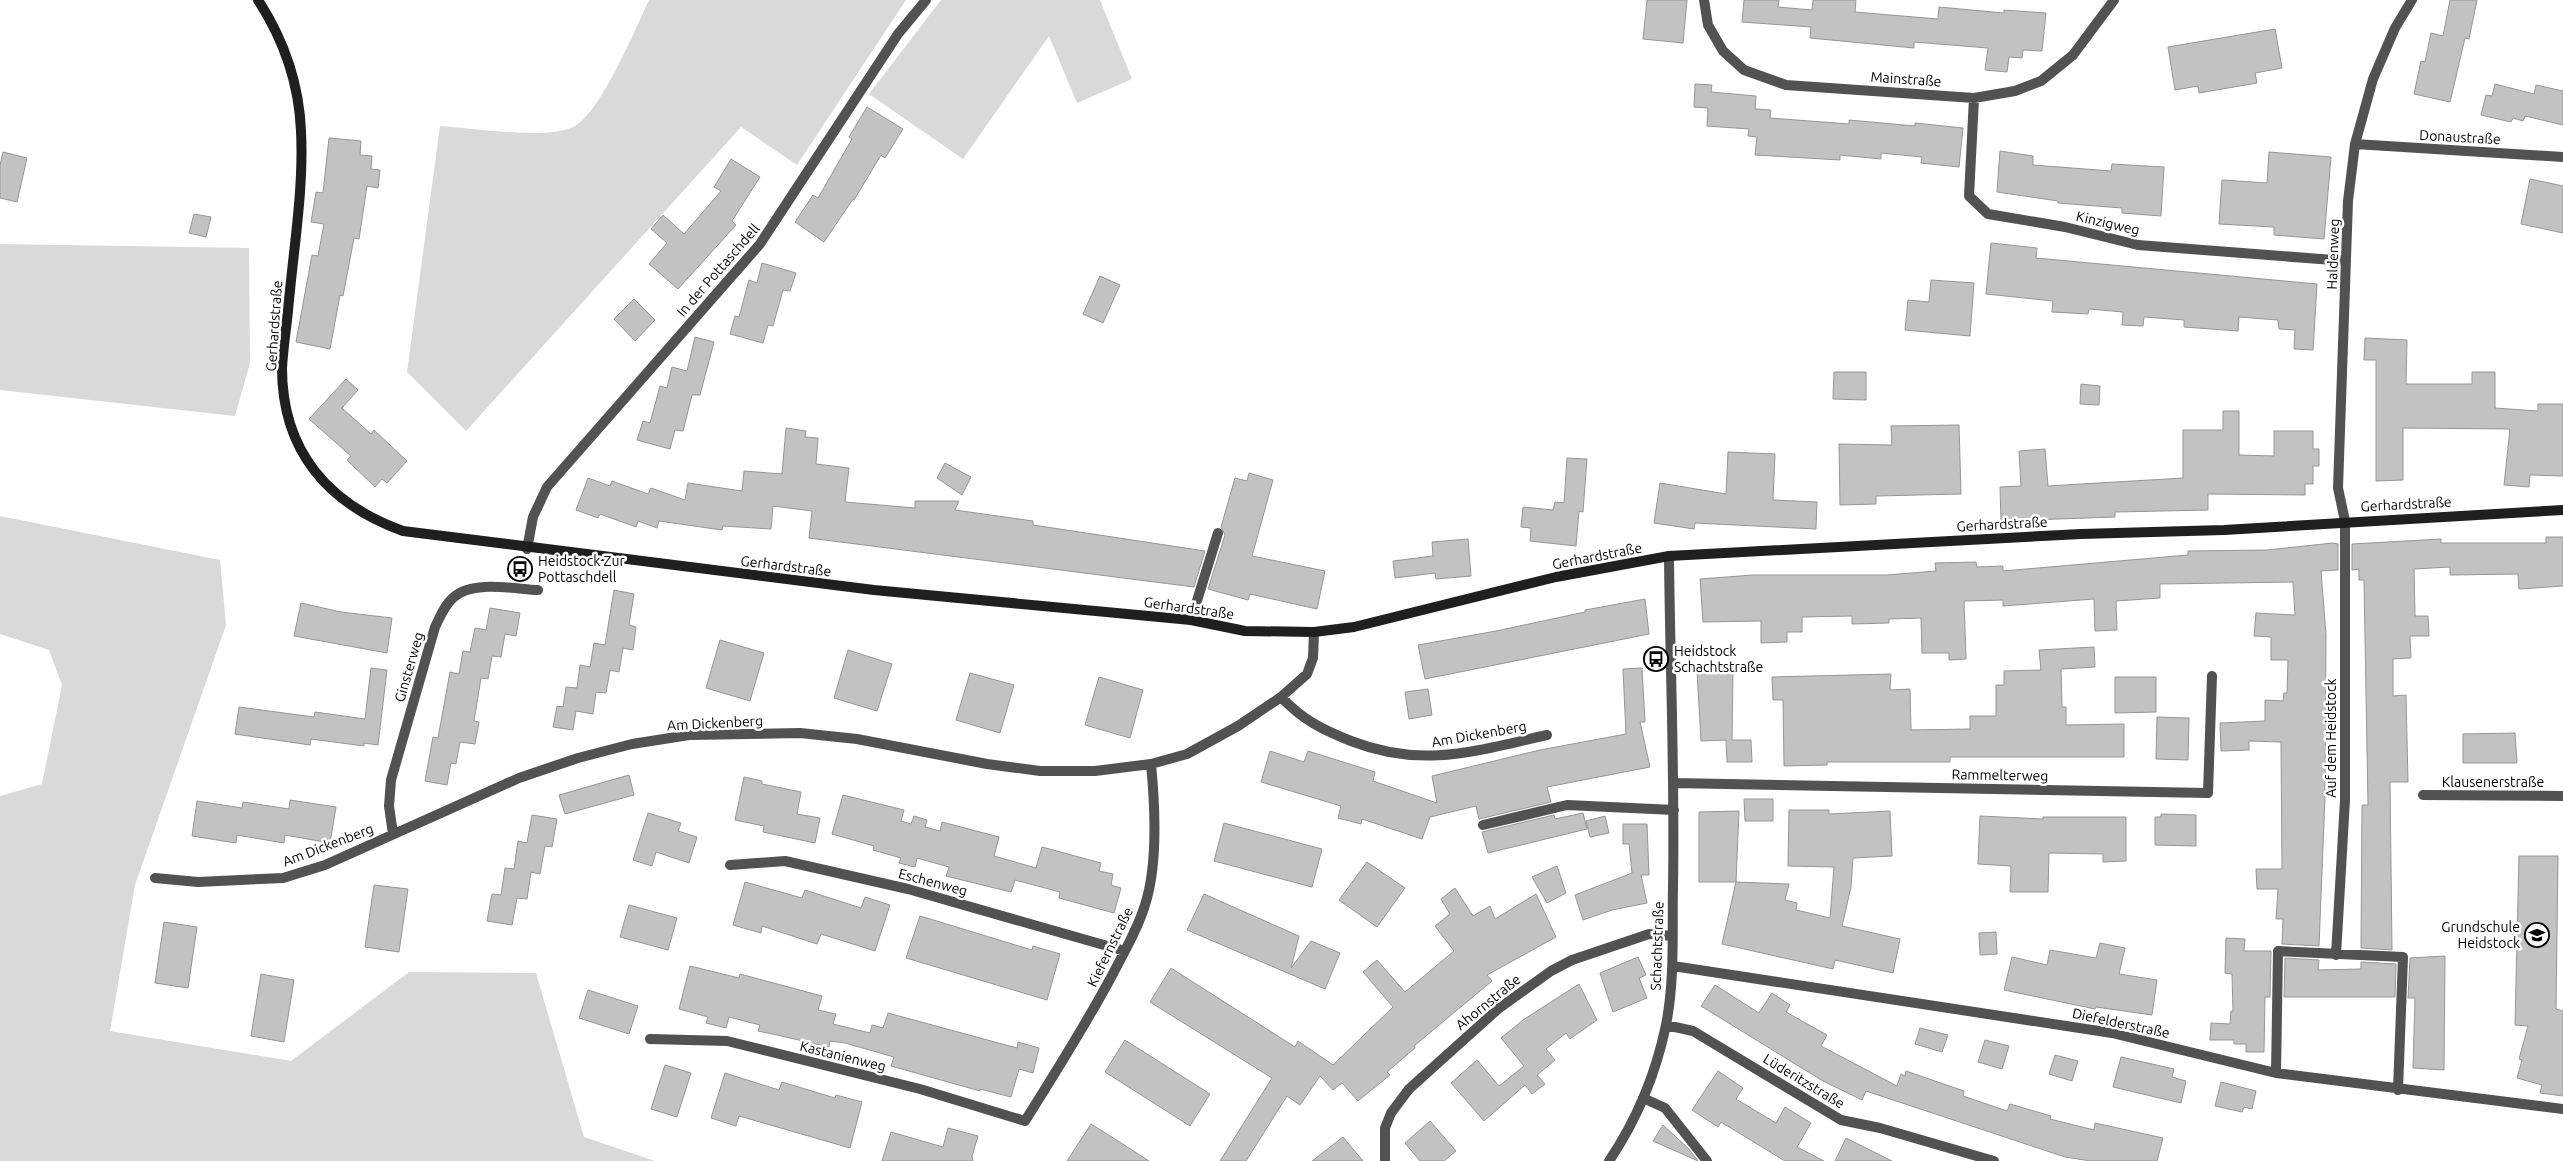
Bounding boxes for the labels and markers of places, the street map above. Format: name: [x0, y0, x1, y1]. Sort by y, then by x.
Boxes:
place label: Heidstock Zur Pottaschdell: [538, 553, 625, 585]
bus stop icon: Heidstock Zur Pottaschdell: [507, 556, 533, 582]
place label: Heidstock Schachtstraße: [1674, 643, 1763, 675]
bus stop icon: Heidstock Schachtstraße: [1643, 646, 1669, 672]
place label: Grundschule Heidstock: [2441, 919, 2520, 951]
school or university icon: Grundschule Heidstock: [2524, 922, 2550, 948]

